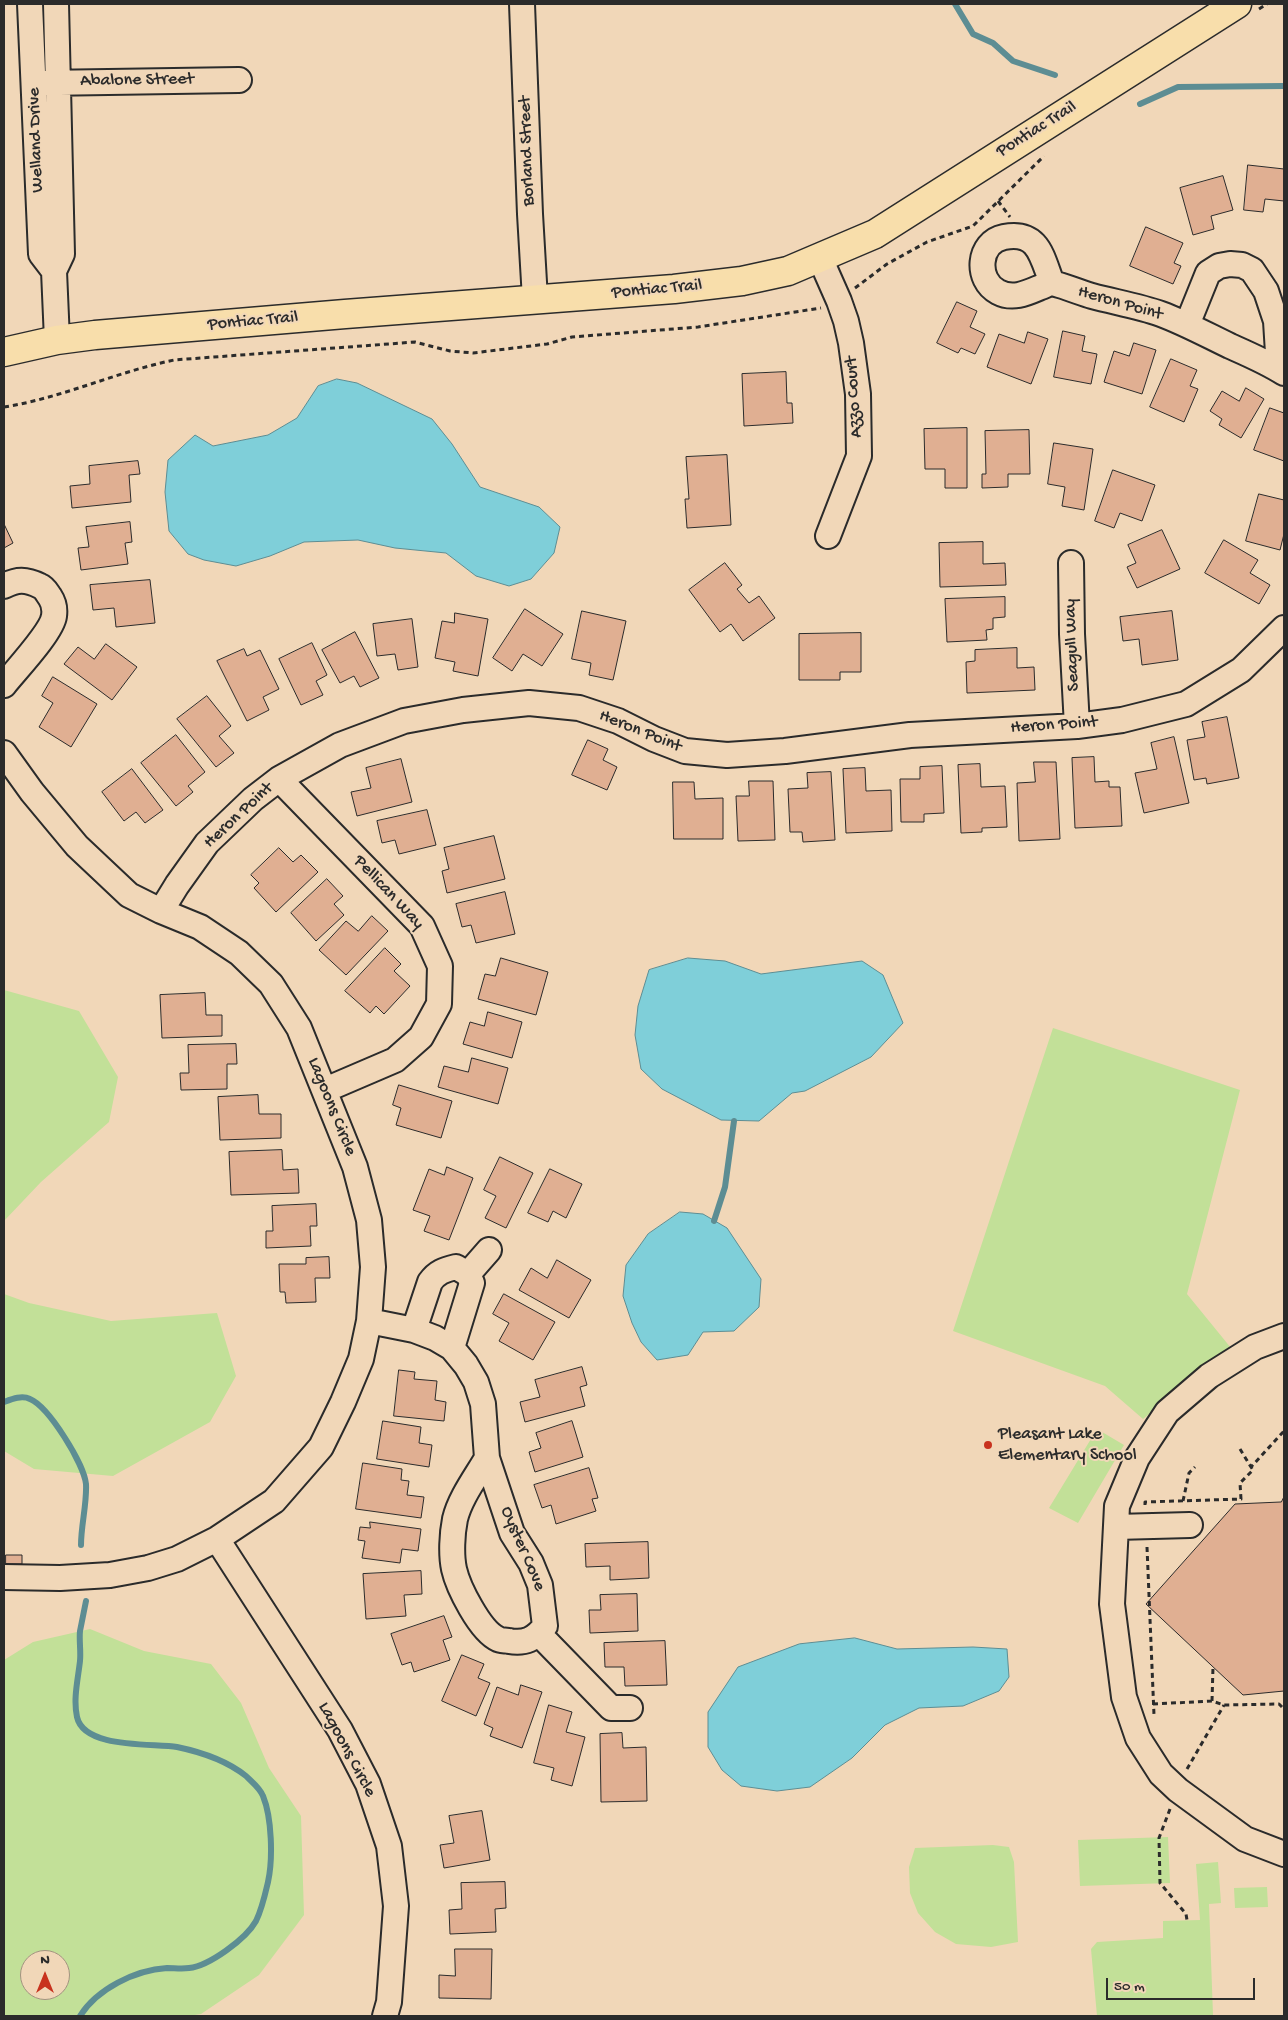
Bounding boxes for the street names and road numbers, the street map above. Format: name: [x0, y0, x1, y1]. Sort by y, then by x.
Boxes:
street label: Abalone Street: [80, 69, 194, 93]
street label: Welland Drive: [24, 87, 50, 193]
street label: Borland Street: [515, 96, 541, 206]
street label: Pontiac Trail: [993, 97, 1081, 163]
street label: Pontiac Trail: [611, 275, 703, 305]
street label: Heron Point: [1075, 282, 1165, 326]
street label: Pontiac Trail: [207, 307, 299, 337]
street label: Azzo Court: [841, 356, 869, 438]
street label: Seagull Way: [1061, 598, 1085, 692]
street label: Heron Point: [596, 706, 684, 758]
street label: Heron Point: [1010, 712, 1098, 740]
street label: Heron Point: [200, 778, 278, 854]
street label: Pellican Way: [348, 851, 428, 935]
street label: Lagoons Circle: [301, 1055, 361, 1159]
street label: Oyster Cove: [494, 1503, 550, 1595]
street label: Lagoons Circle: [312, 1699, 380, 1801]

